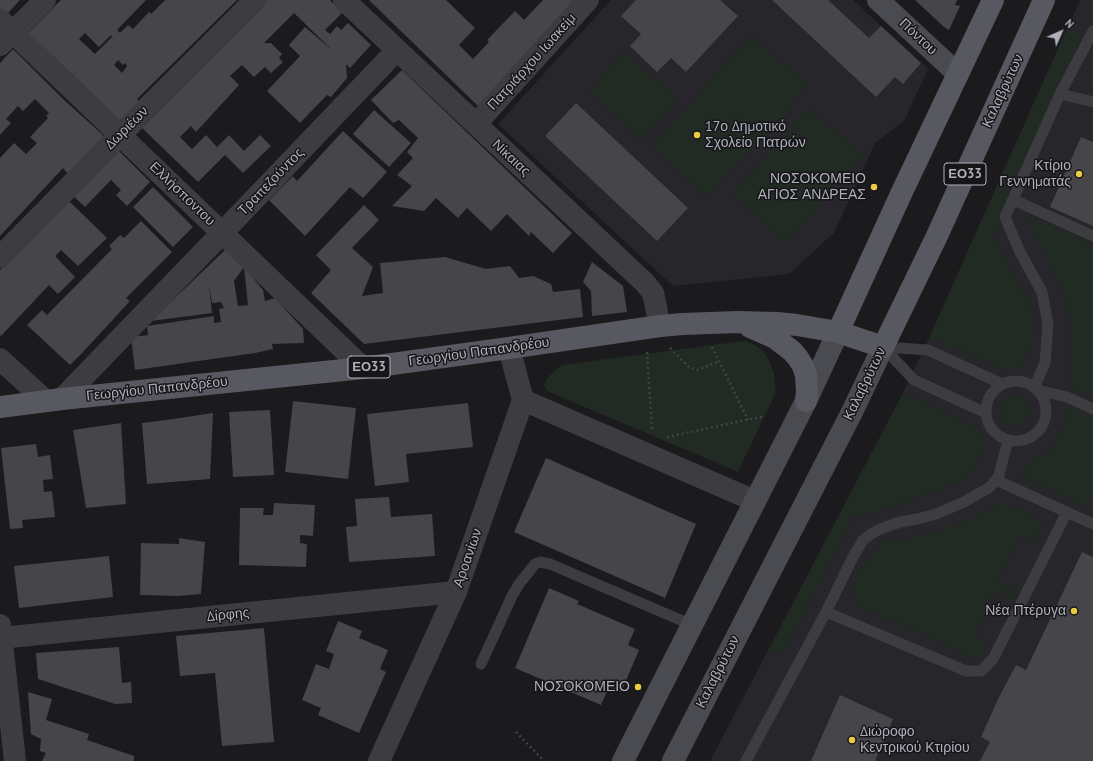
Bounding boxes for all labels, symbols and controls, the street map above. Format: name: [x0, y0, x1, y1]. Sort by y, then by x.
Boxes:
street label: Πατριάρχου Ιωακείμ: [484, 10, 580, 114]
north arrow: [1041, 12, 1081, 52]
street label: Πόντου: [896, 15, 940, 59]
text: N: [1062, 16, 1077, 31]
street label: Καλαβρύτων: [979, 52, 1027, 130]
street label: Δωριέων: [102, 103, 152, 153]
place label: 17ο Δημοτικό Σχολείο Πατρών: [705, 119, 806, 152]
marker: 17ο Δημοτικό Σχολείο Πατρών: [692, 130, 702, 140]
street label: Νίκαιας: [488, 136, 534, 180]
street label: Τραπεζούντος: [235, 145, 307, 219]
place label: Κτίριο Γεννηματάς: [999, 158, 1071, 190]
street label: Ελλήσποντου: [146, 159, 218, 229]
road number: ΕΟ33: [944, 163, 986, 185]
marker: Κτίριο Γεννηματάς: [1074, 169, 1084, 179]
place label: ΝΟΣΟΚΟΜΕΙΟ ΑΓΙΟΣ ΑΝΔΡΕΑΣ: [758, 171, 866, 204]
marker: ΝΟΣΟΚΟΜΕΙΟ ΑΓΙΟΣ ΑΝΔΡΕΑΣ: [869, 182, 879, 192]
street label: Γεωργίου Παπανδρέου: [407, 334, 551, 370]
street label: Καλαβρύτων: [840, 345, 890, 423]
road number: ΕΟ33: [348, 356, 390, 378]
street label: Γεωργίου Παπανδρέου: [85, 373, 229, 405]
street label: Αροανίων: [450, 526, 486, 590]
place label: Νέα Πτέρυγα: [985, 603, 1066, 619]
street label: Δίρφης: [206, 604, 250, 626]
marker: Νέα Πτέρυγα: [1069, 606, 1079, 616]
street label: Καλαβρύτων: [693, 633, 743, 711]
place label: ΝΟΣΟΚΟΜΕΙΟ: [534, 679, 630, 695]
marker: ΝΟΣΟΚΟΜΕΙΟ: [633, 682, 643, 692]
place label: Διώροφο Κεντρικού Κτιρίου: [860, 724, 970, 756]
marker: Διώροφο Κεντρικού Κτιρίου: [847, 735, 857, 745]

